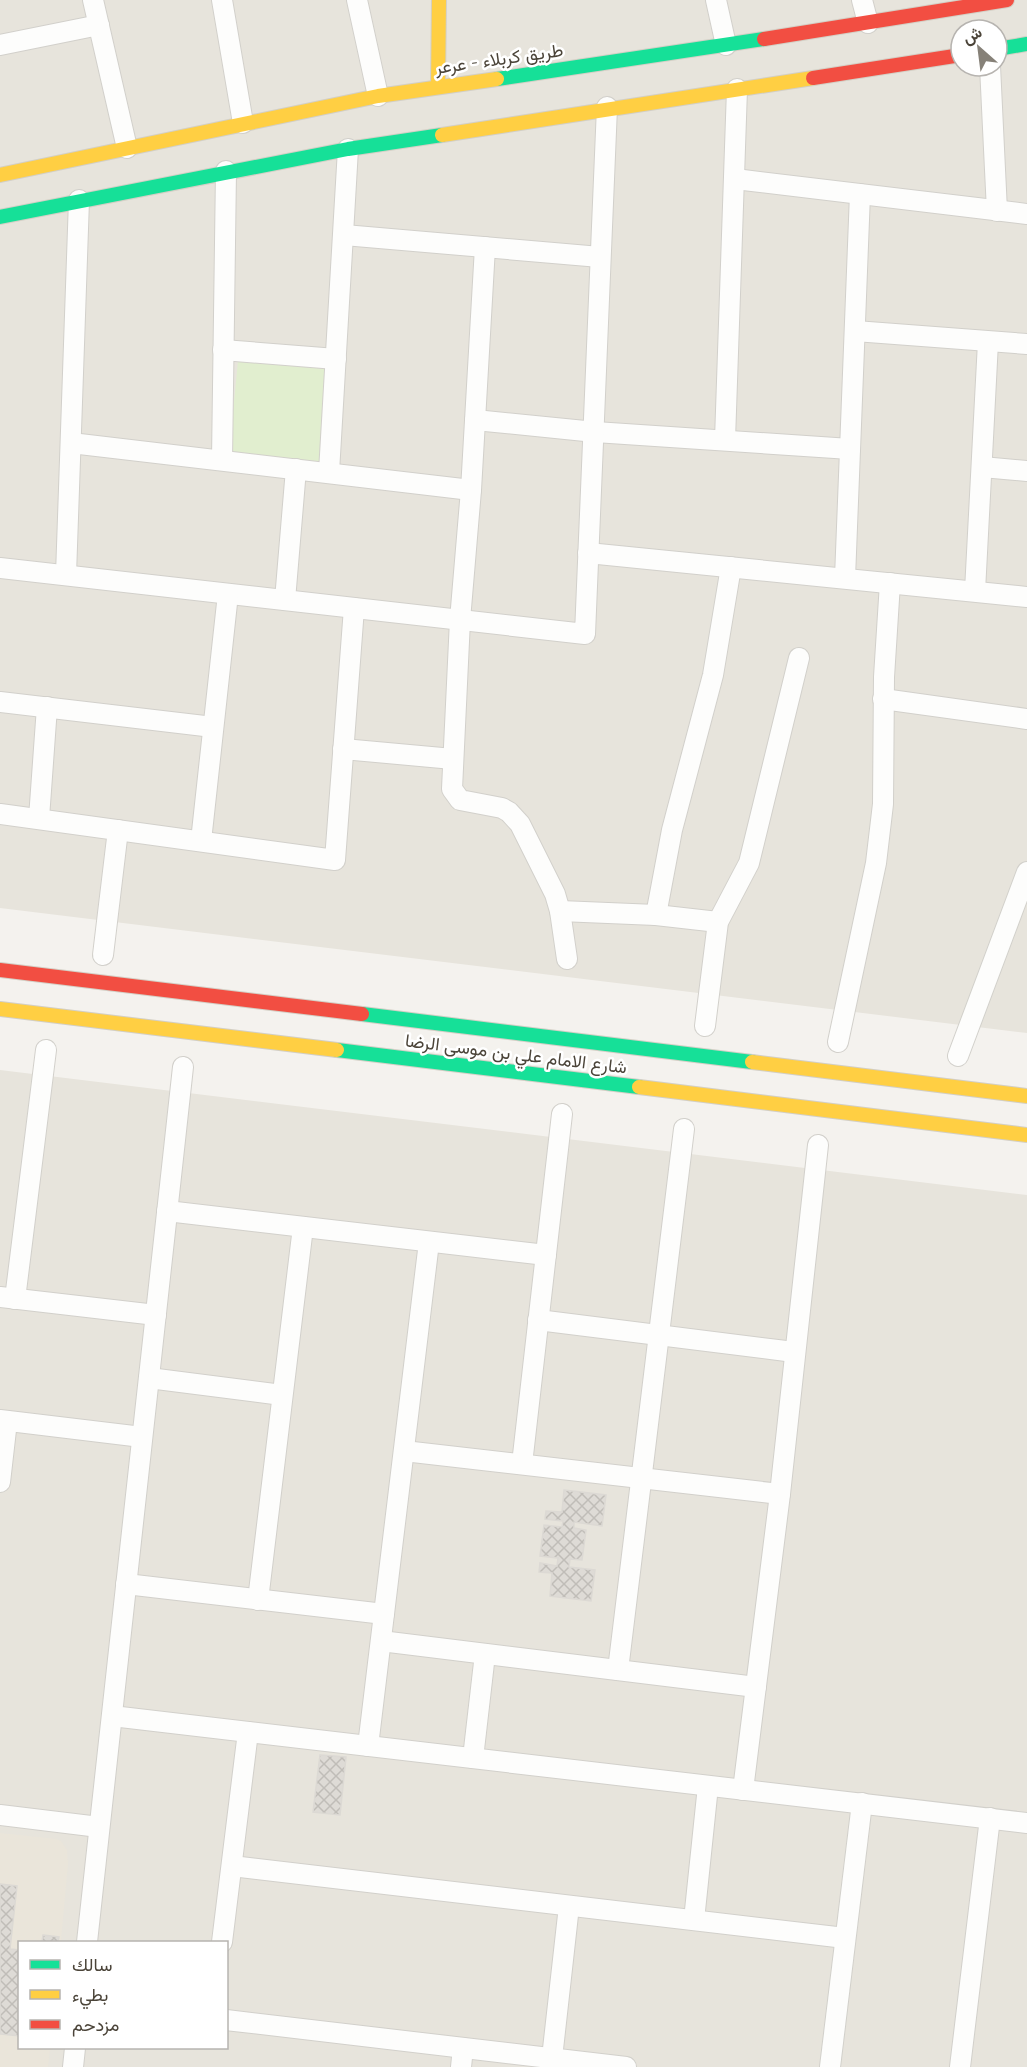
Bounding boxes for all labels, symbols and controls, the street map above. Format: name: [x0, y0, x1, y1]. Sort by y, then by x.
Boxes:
north arrow: [949, 18, 1009, 78]
text: ش: [959, 21, 985, 48]
street label: طريق كربلاء - عرعر: [432, 38, 564, 79]
street label: شارع الامام علي بن موسى الرضا: [403, 1028, 628, 1083]
legend: [18, 1941, 228, 2049]
text: سالك: [72, 1953, 112, 1976]
text: بطيء: [72, 1983, 108, 2010]
text: مزدحم: [72, 2013, 119, 2037]

